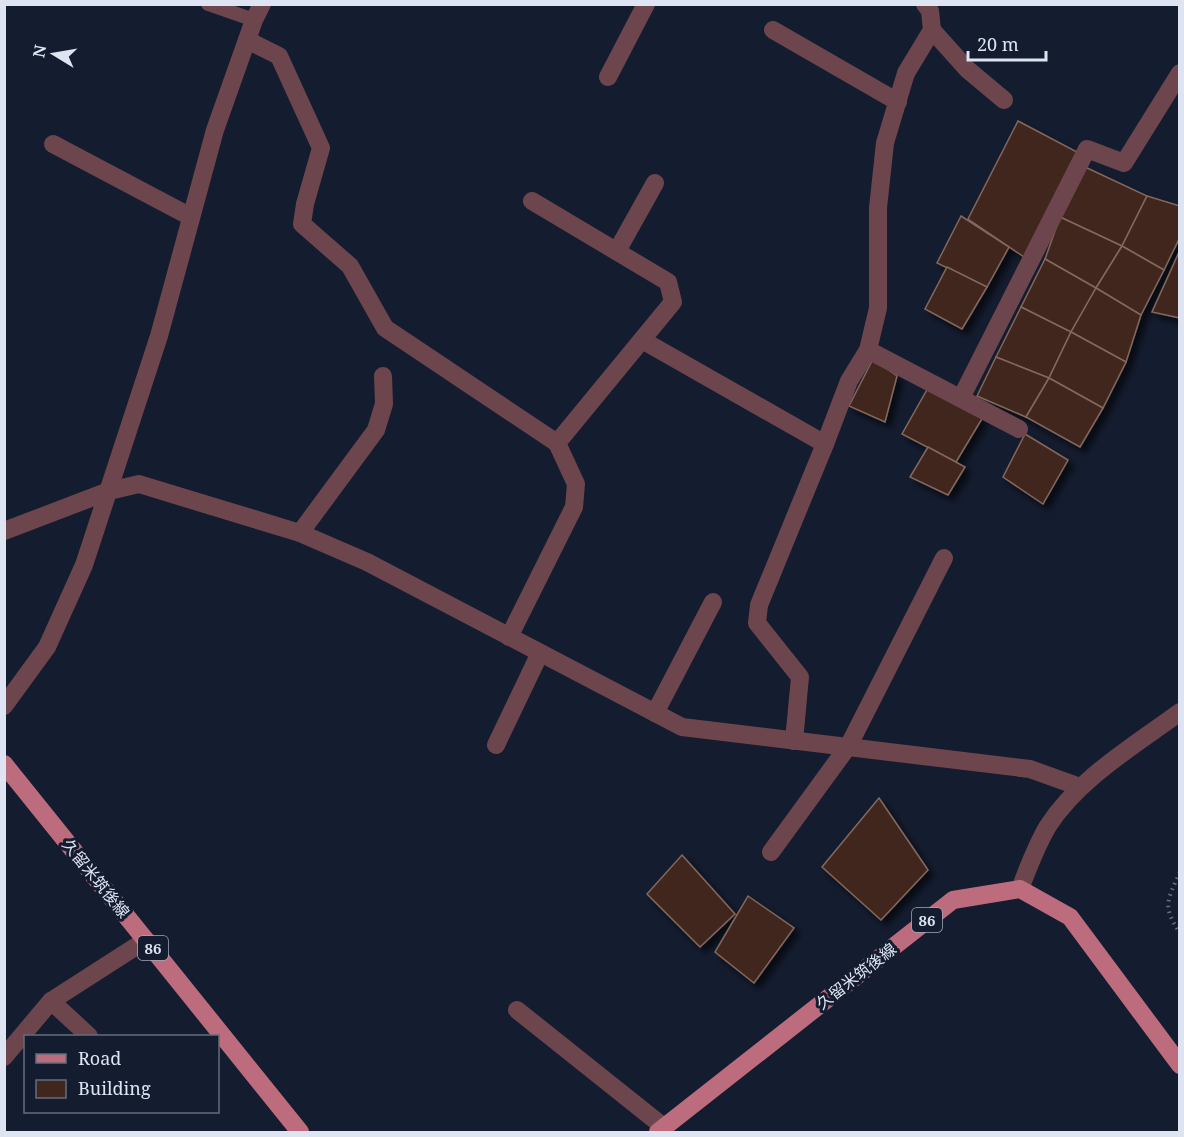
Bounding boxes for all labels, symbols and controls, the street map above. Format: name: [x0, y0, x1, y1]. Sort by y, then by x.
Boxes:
north arrow: [24, 24, 84, 84]
scale bar: [968, 24, 1046, 62]
text: 20 m: [977, 32, 1019, 56]
text: N: [27, 42, 51, 59]
street label: 久留米筑後線: [57, 834, 135, 922]
road number: 86: [912, 908, 942, 932]
road number: 86: [138, 936, 168, 960]
street label: 久留米筑後線: [811, 938, 901, 1014]
legend: [24, 1035, 219, 1113]
text: Road: [78, 1046, 121, 1070]
text: Building: [78, 1076, 151, 1100]

